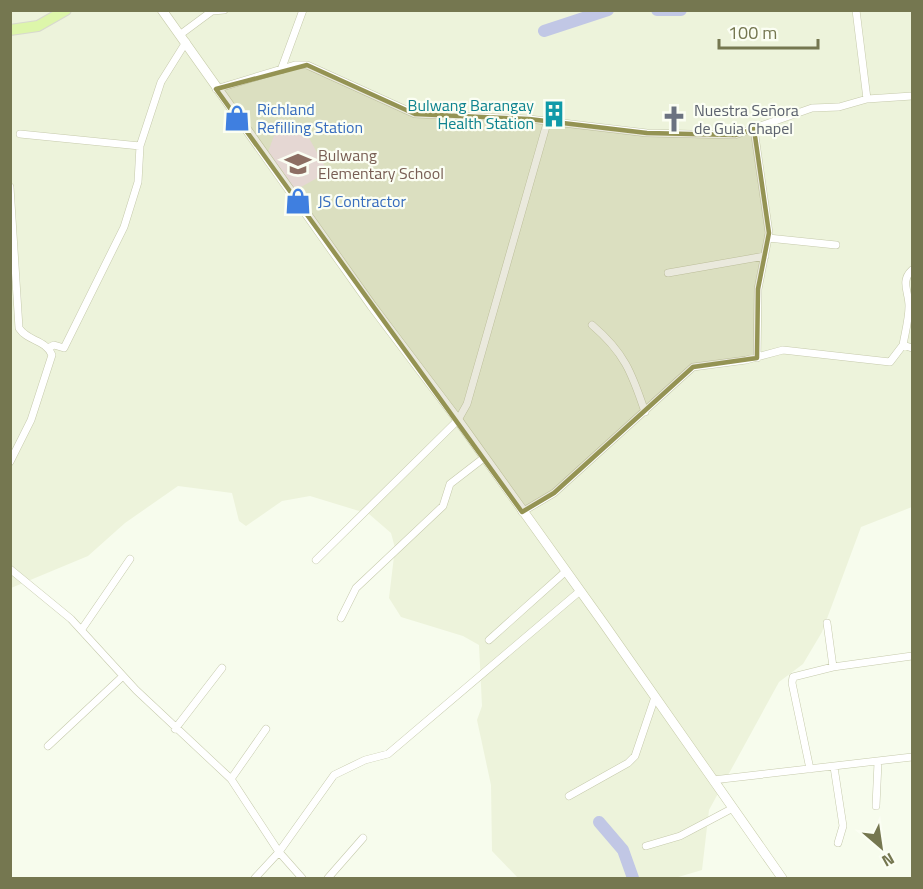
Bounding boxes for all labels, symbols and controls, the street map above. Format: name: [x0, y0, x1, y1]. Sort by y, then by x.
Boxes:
scale bar: [719, 12, 818, 50]
text: 100 m: [728, 19, 777, 46]
place label: Bulwang Barangay Health Station: [408, 93, 534, 135]
place label: Richland Refilling Station: [257, 97, 363, 139]
place label: Nuestra Señora de Guia Chapel: [694, 98, 799, 140]
building icon: Bulwang Barangay Health Station: [539, 99, 569, 129]
shop icon: Richland Refilling Station: [222, 103, 252, 133]
church icon: Nuestra Señora de Guia Chapel: [659, 104, 689, 134]
place label: Bulwang Elementary School: [318, 143, 444, 185]
school or university icon: Bulwang Elementary School: [283, 149, 313, 179]
shop icon: JS Contractor: [283, 186, 313, 216]
place label: JS Contractor: [318, 189, 407, 213]
north arrow: [851, 817, 911, 877]
text: N: [878, 847, 899, 873]

